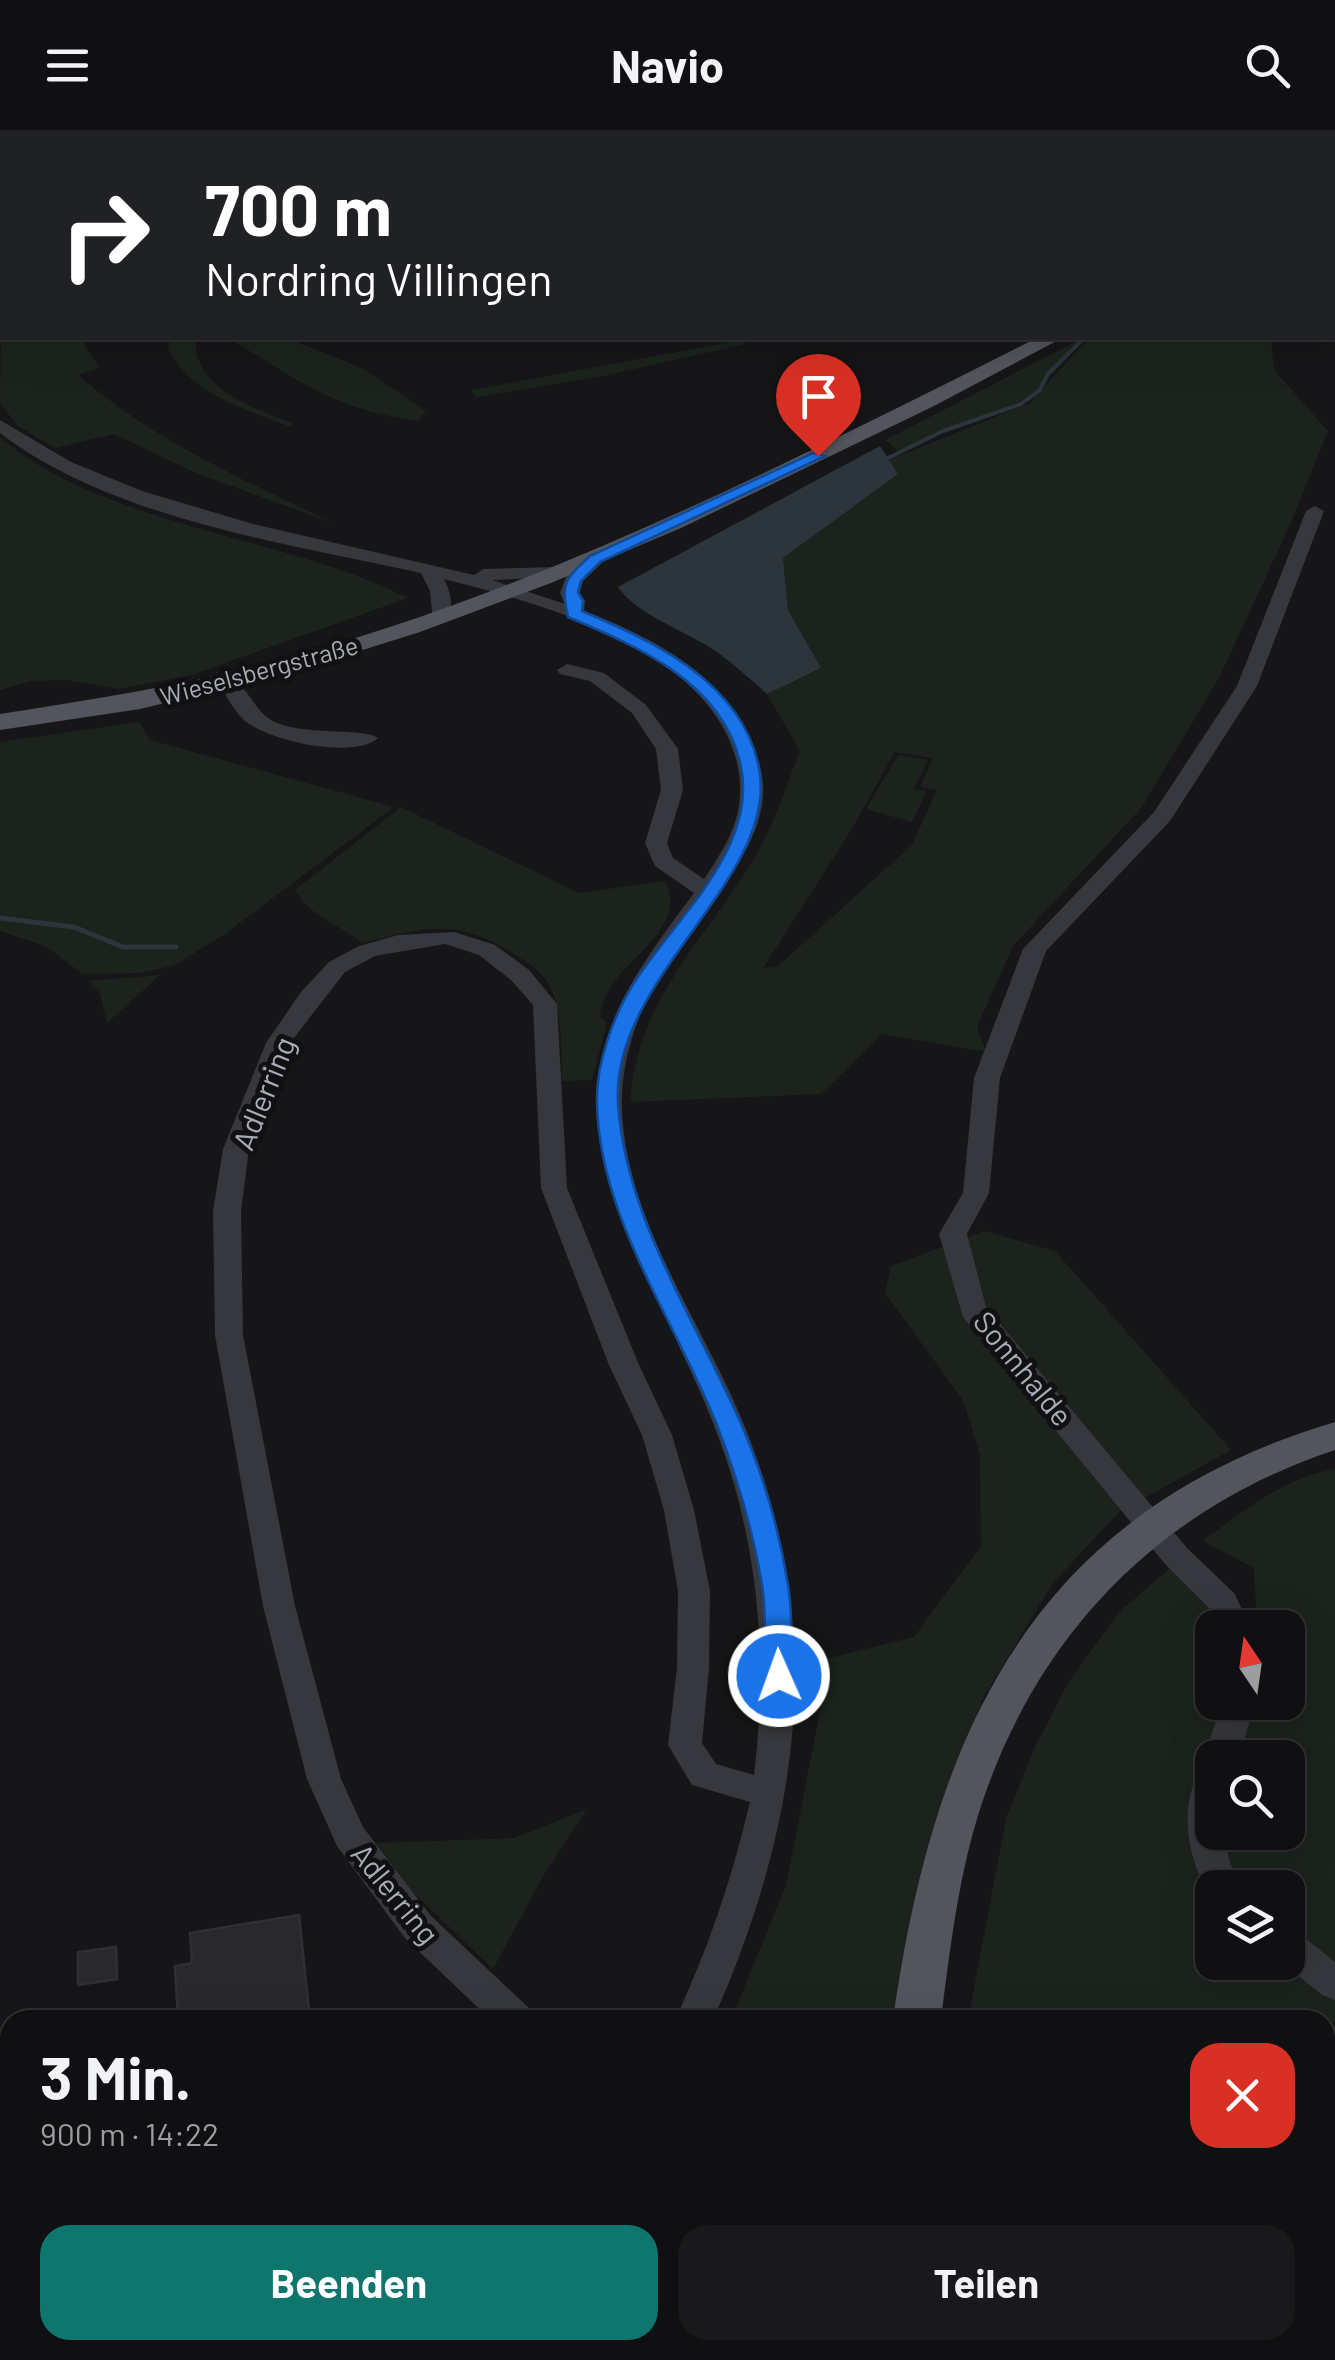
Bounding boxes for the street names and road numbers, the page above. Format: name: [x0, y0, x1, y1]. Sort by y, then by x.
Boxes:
street label: Wieselsbergstraße: [157, 629, 361, 711]
street label: Adlerring: [224, 1031, 302, 1155]
street label: Sonnhalde: [967, 1303, 1081, 1433]
street label: Adlerring: [345, 1836, 447, 1950]

